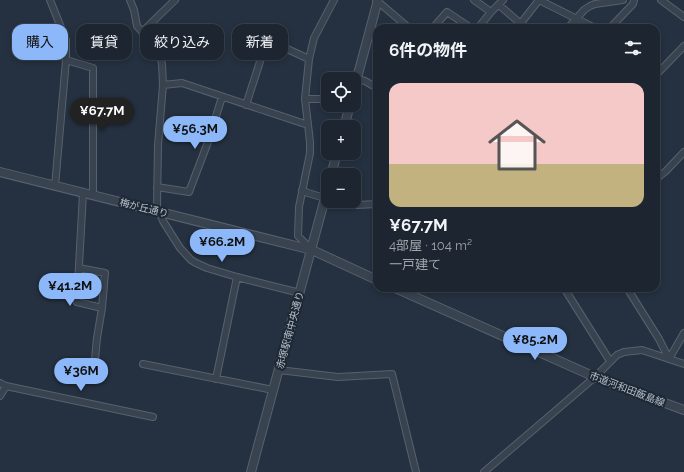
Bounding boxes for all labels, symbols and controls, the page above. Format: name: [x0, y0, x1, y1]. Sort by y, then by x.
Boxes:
chip: 購入: [12, 24, 68, 60]
chip: 賃貸: [76, 24, 132, 60]
chip: 絞り込み: [140, 24, 224, 60]
chip: 新着: [232, 24, 288, 60]
icon: filters: [622, 37, 644, 59]
text: 6件の物件: [389, 40, 467, 60]
map controls: [321, 72, 361, 208]
button: locate: [321, 72, 361, 112]
pin: ¥67.7M: [69, 98, 135, 132]
text: ¥67.7M: [80, 103, 124, 118]
icon: home: [481, 109, 553, 181]
pin: ¥56.3M: [162, 116, 228, 150]
button: +: [321, 120, 361, 160]
text: ¥56.3M: [172, 121, 218, 136]
button: −: [321, 168, 361, 208]
street label: 梅が丘通り: [118, 197, 170, 219]
text: ¥67.7M: [389, 215, 448, 235]
pin: ¥66.2M: [189, 229, 255, 263]
text: ¥66.2M: [199, 234, 245, 249]
text: 4部屋 · 104 m²: [389, 238, 472, 253]
text: 一戸建て: [389, 257, 441, 272]
pin: ¥41.2M: [37, 273, 103, 307]
text: ¥41.2M: [48, 278, 92, 293]
street label: 赤塚駅南中央通り: [274, 290, 306, 370]
pin: ¥85.2M: [502, 327, 568, 361]
text: ¥85.2M: [512, 332, 558, 347]
pin: ¥36M: [57, 358, 105, 392]
text: ¥36M: [63, 363, 99, 378]
street label: 市道河和田飯島線: [588, 370, 666, 408]

